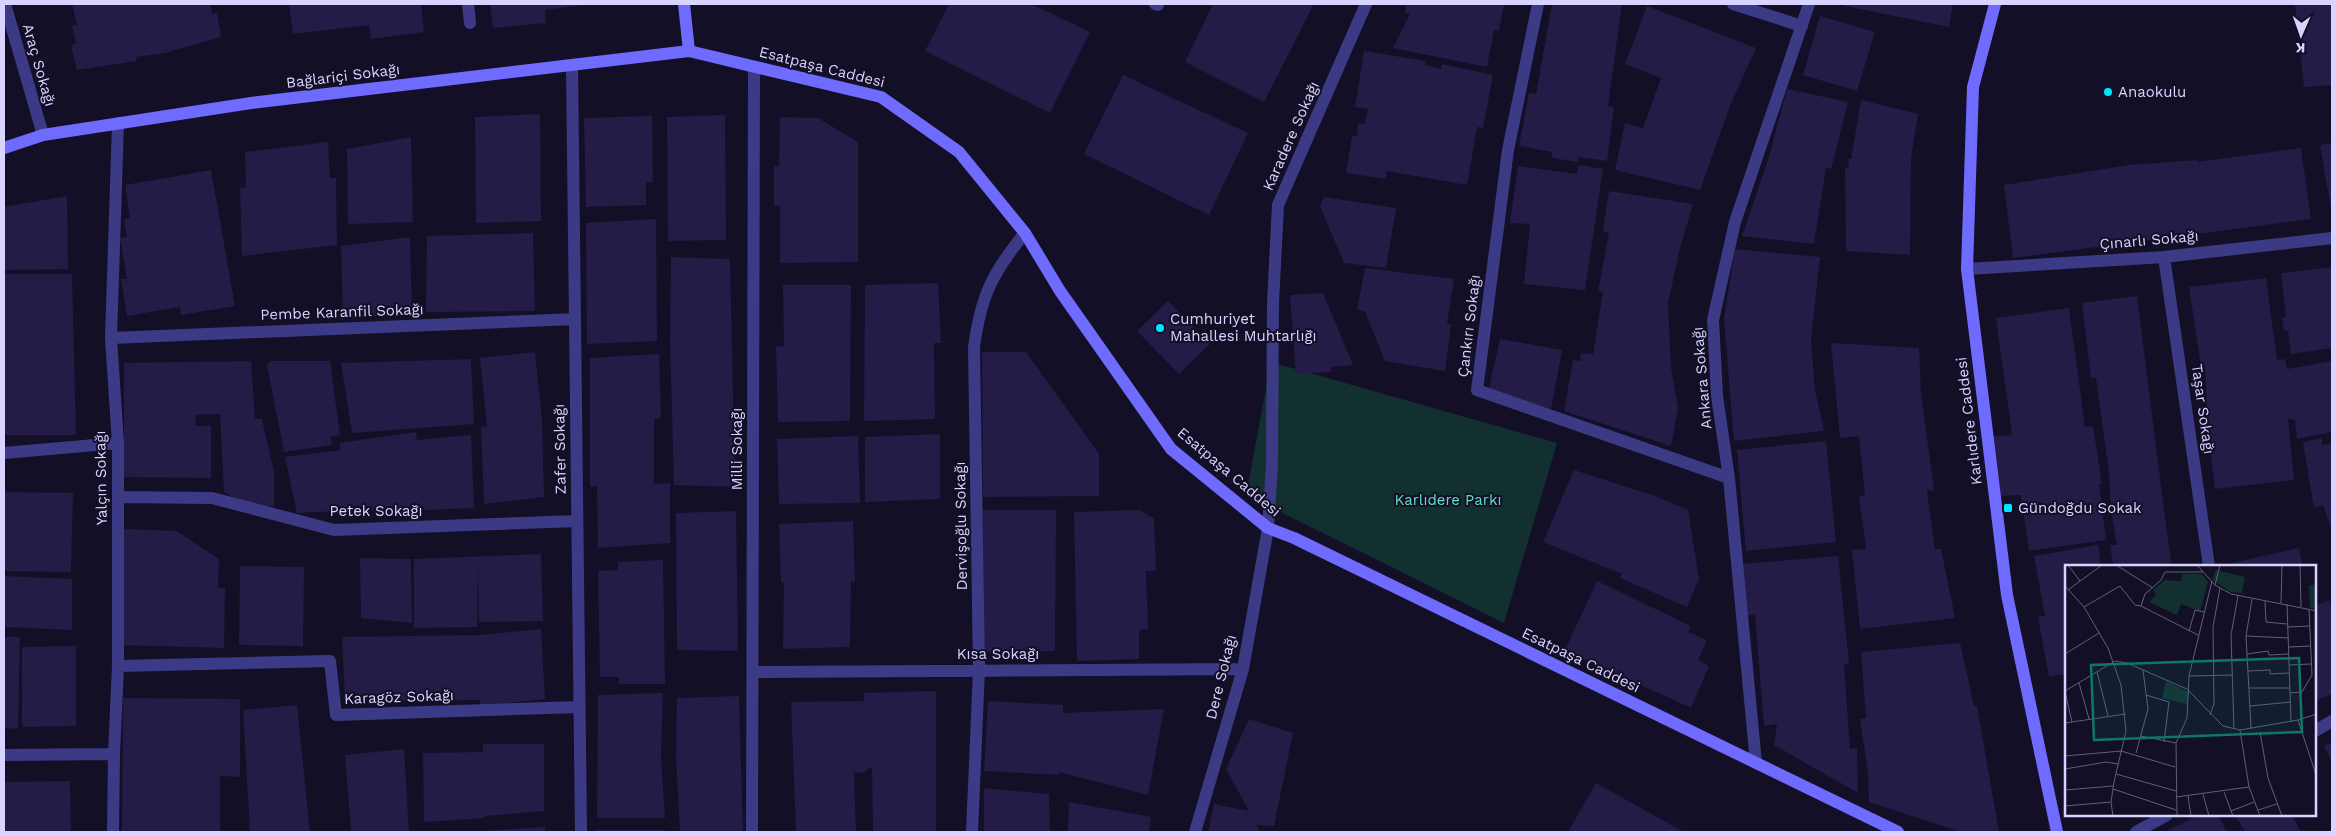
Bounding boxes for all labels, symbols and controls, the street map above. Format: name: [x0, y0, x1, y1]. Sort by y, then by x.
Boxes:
north arrow: [2276, 10, 2326, 60]
street label: Araç Sokağı: [19, 22, 59, 108]
text: K: [2295, 40, 2306, 56]
street label: Esatpaşa Caddesi: [757, 43, 887, 91]
street label: Bağlariçi Sokağı: [285, 60, 401, 92]
street label: Karadere Sokağı: [1259, 79, 1323, 193]
place label: Anaokulu: [2118, 83, 2186, 101]
marker: Anaokulu: [2102, 86, 2114, 98]
street label: Çınarlı Sokağı: [2099, 227, 2199, 253]
street label: Çankırı Sokağı: [1454, 274, 1484, 378]
street label: Pembe Karanfil Sokağı: [260, 300, 424, 324]
place label: Cumhuriyet Mahallesi Muhtarlığı: [1170, 310, 1316, 345]
marker: Cumhuriyet Mahallesi Muhtarlığı: [1154, 322, 1166, 334]
street label: Ankara Sokağı: [1689, 326, 1715, 430]
street label: Karlıdere Caddesi: [1952, 356, 1986, 486]
street label: Taşar Sokağı: [2188, 363, 2218, 455]
street label: Zafer Sokağı: [550, 404, 570, 494]
street label: Milli Sokağı: [728, 408, 746, 490]
street label: Esatpaşa Caddesi: [1174, 424, 1284, 520]
street label: Yalçın Sokağı: [91, 431, 111, 525]
street label: Dervişoğlu Sokağı: [951, 462, 971, 590]
park label: Karlıdere Parkı: [1395, 491, 1501, 509]
place label: Gündoğdu Sokak: [2018, 499, 2142, 517]
street label: Petek Sokağı: [329, 502, 423, 520]
marker: Gündoğdu Sokak: [2002, 502, 2014, 514]
inset map: [2065, 565, 2316, 816]
street label: Esatpaşa Caddesi: [1519, 624, 1643, 696]
street label: Dere Sokağı: [1202, 633, 1240, 721]
street label: Kısa Sokağı: [957, 645, 1039, 663]
street label: Karagöz Sokağı: [344, 686, 454, 708]

